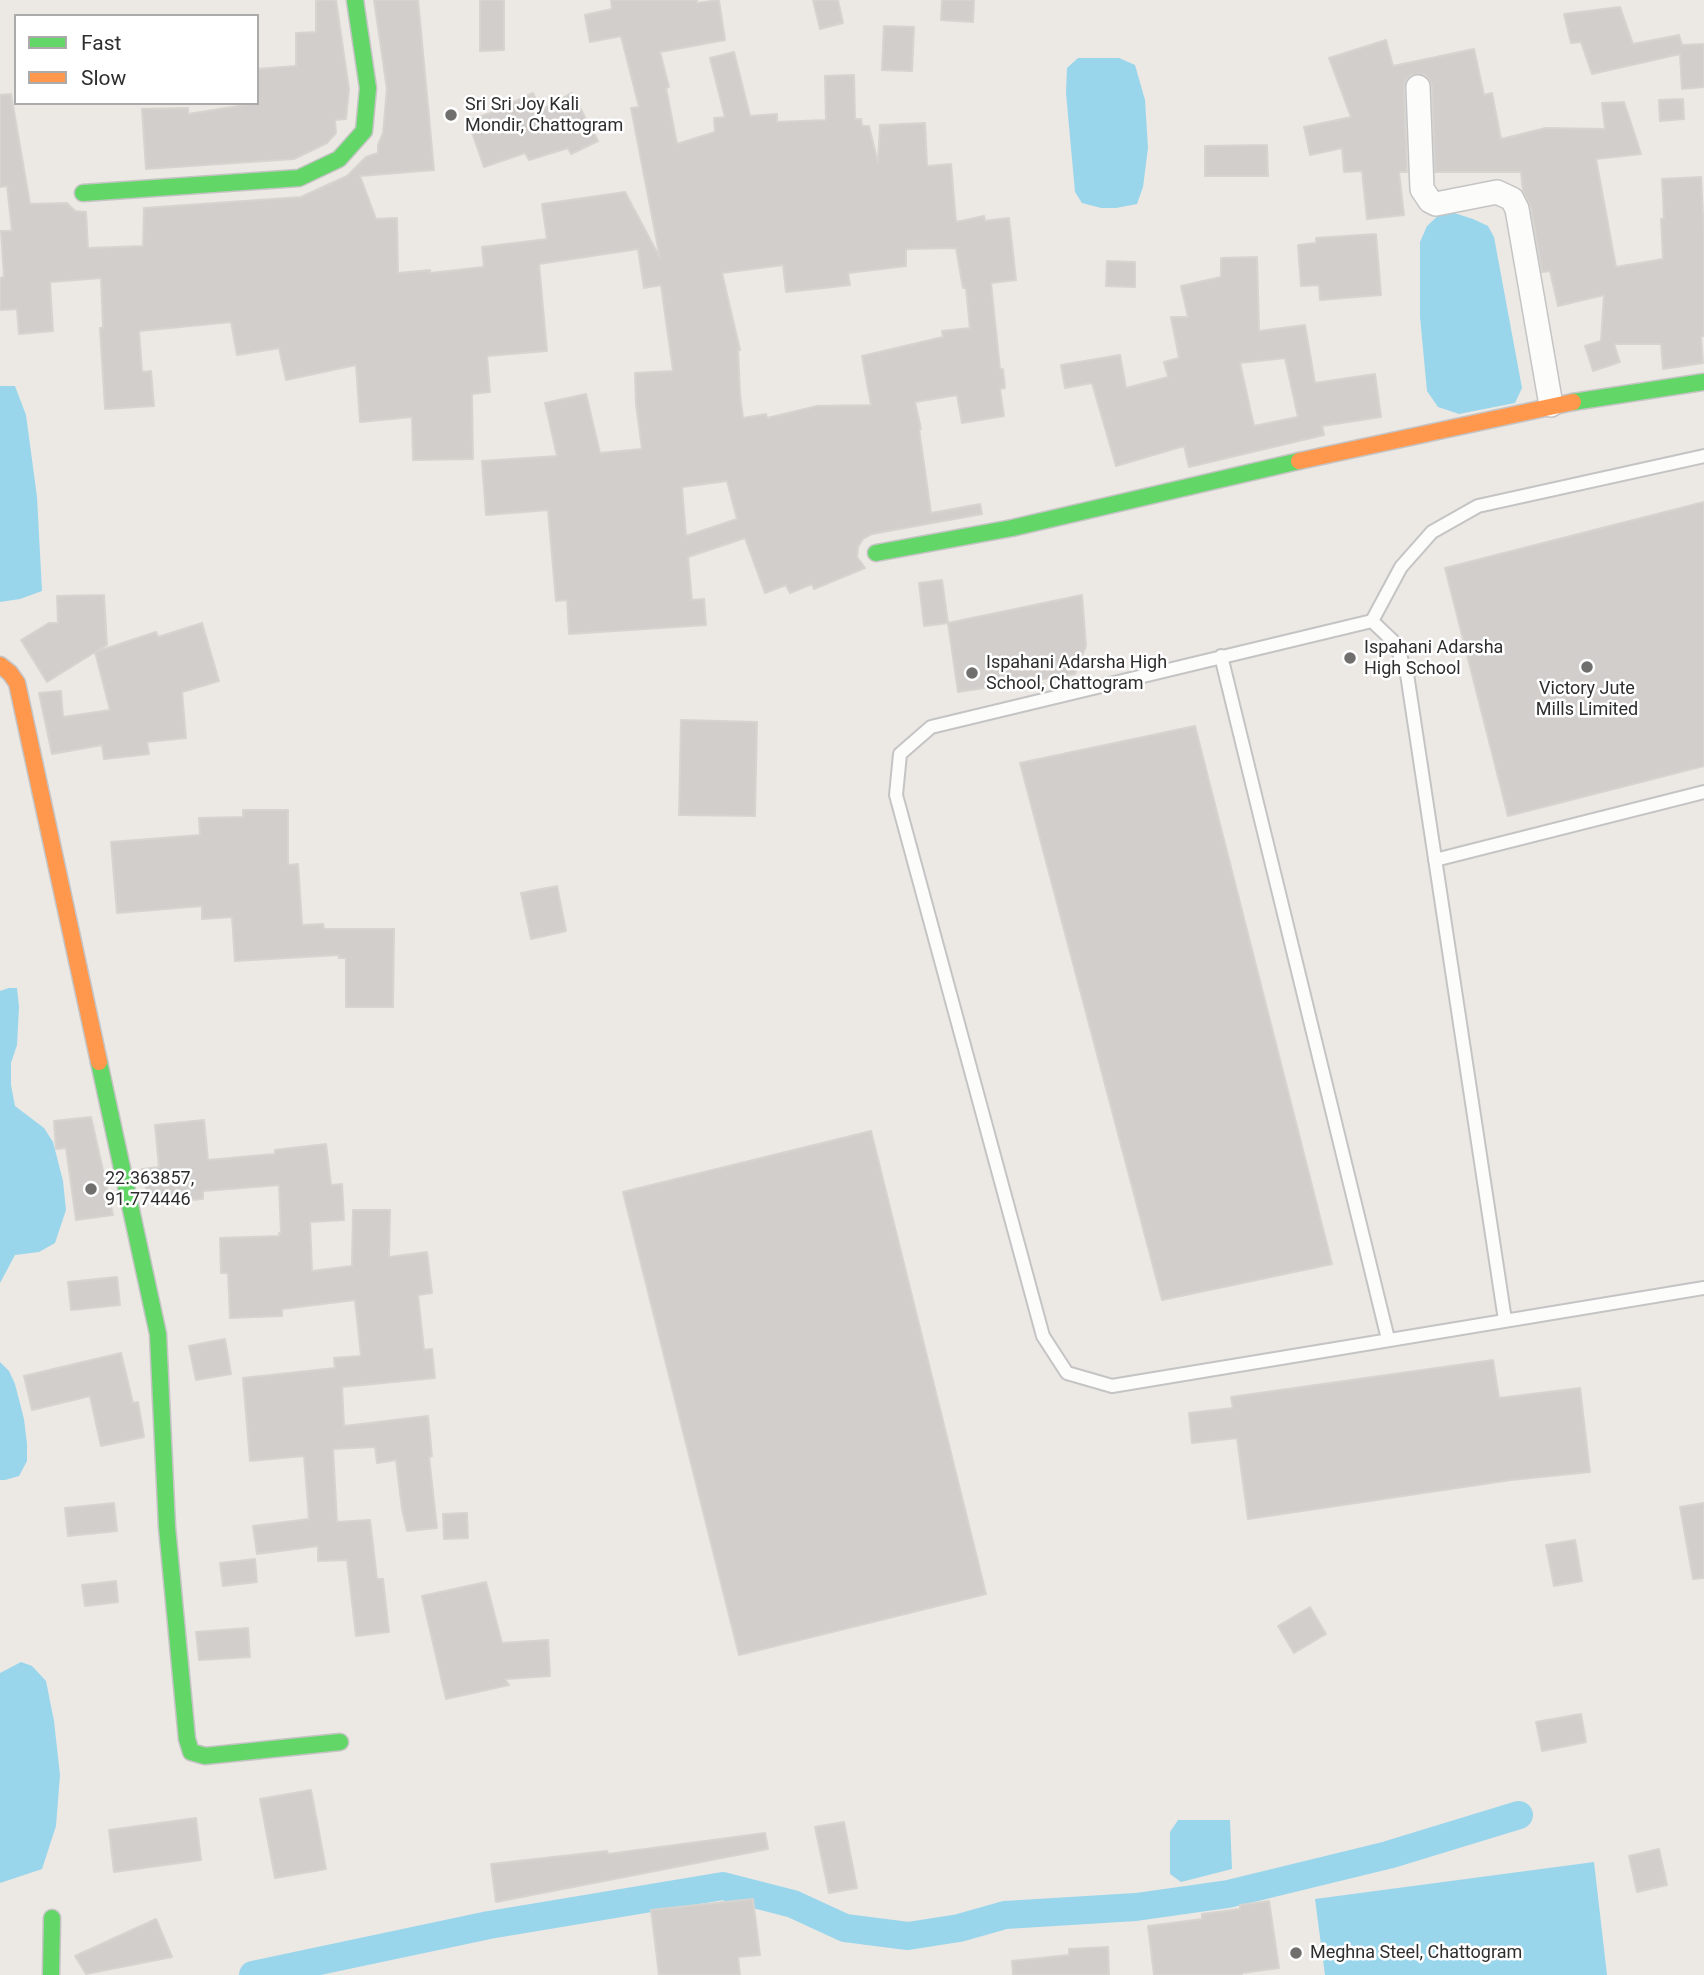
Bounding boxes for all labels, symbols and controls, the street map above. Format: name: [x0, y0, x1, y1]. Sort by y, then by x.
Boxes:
legend: [14, 14, 259, 105]
text: Fast: [81, 31, 121, 55]
text: Slow: [81, 66, 126, 90]
place label: Sri Sri Joy Kali Mondir, Chattogram: [465, 94, 623, 136]
marker: Sri Sri Joy Kali Mondir, Chattogram: [443, 107, 459, 123]
place label: Ispahani Adarsha High School: [1364, 637, 1503, 680]
marker: Ispahani Adarsha High School: [1342, 650, 1358, 666]
place label: Ispahani Adarsha High School, Chattogram: [986, 652, 1167, 694]
marker: Victory Jute Mills Limited: [1579, 659, 1595, 675]
marker: Ispahani Adarsha High School, Chattogram: [964, 665, 980, 681]
place label: Victory Jute Mills Limited: [1536, 678, 1638, 720]
place label: 22.363857, 91.774446: [105, 1168, 194, 1210]
marker: 22.363857, 91.774446: [83, 1181, 99, 1197]
place label: Meghna Steel, Chattogram: [1310, 1942, 1522, 1964]
marker: Meghna Steel, Chattogram: [1288, 1945, 1304, 1961]

